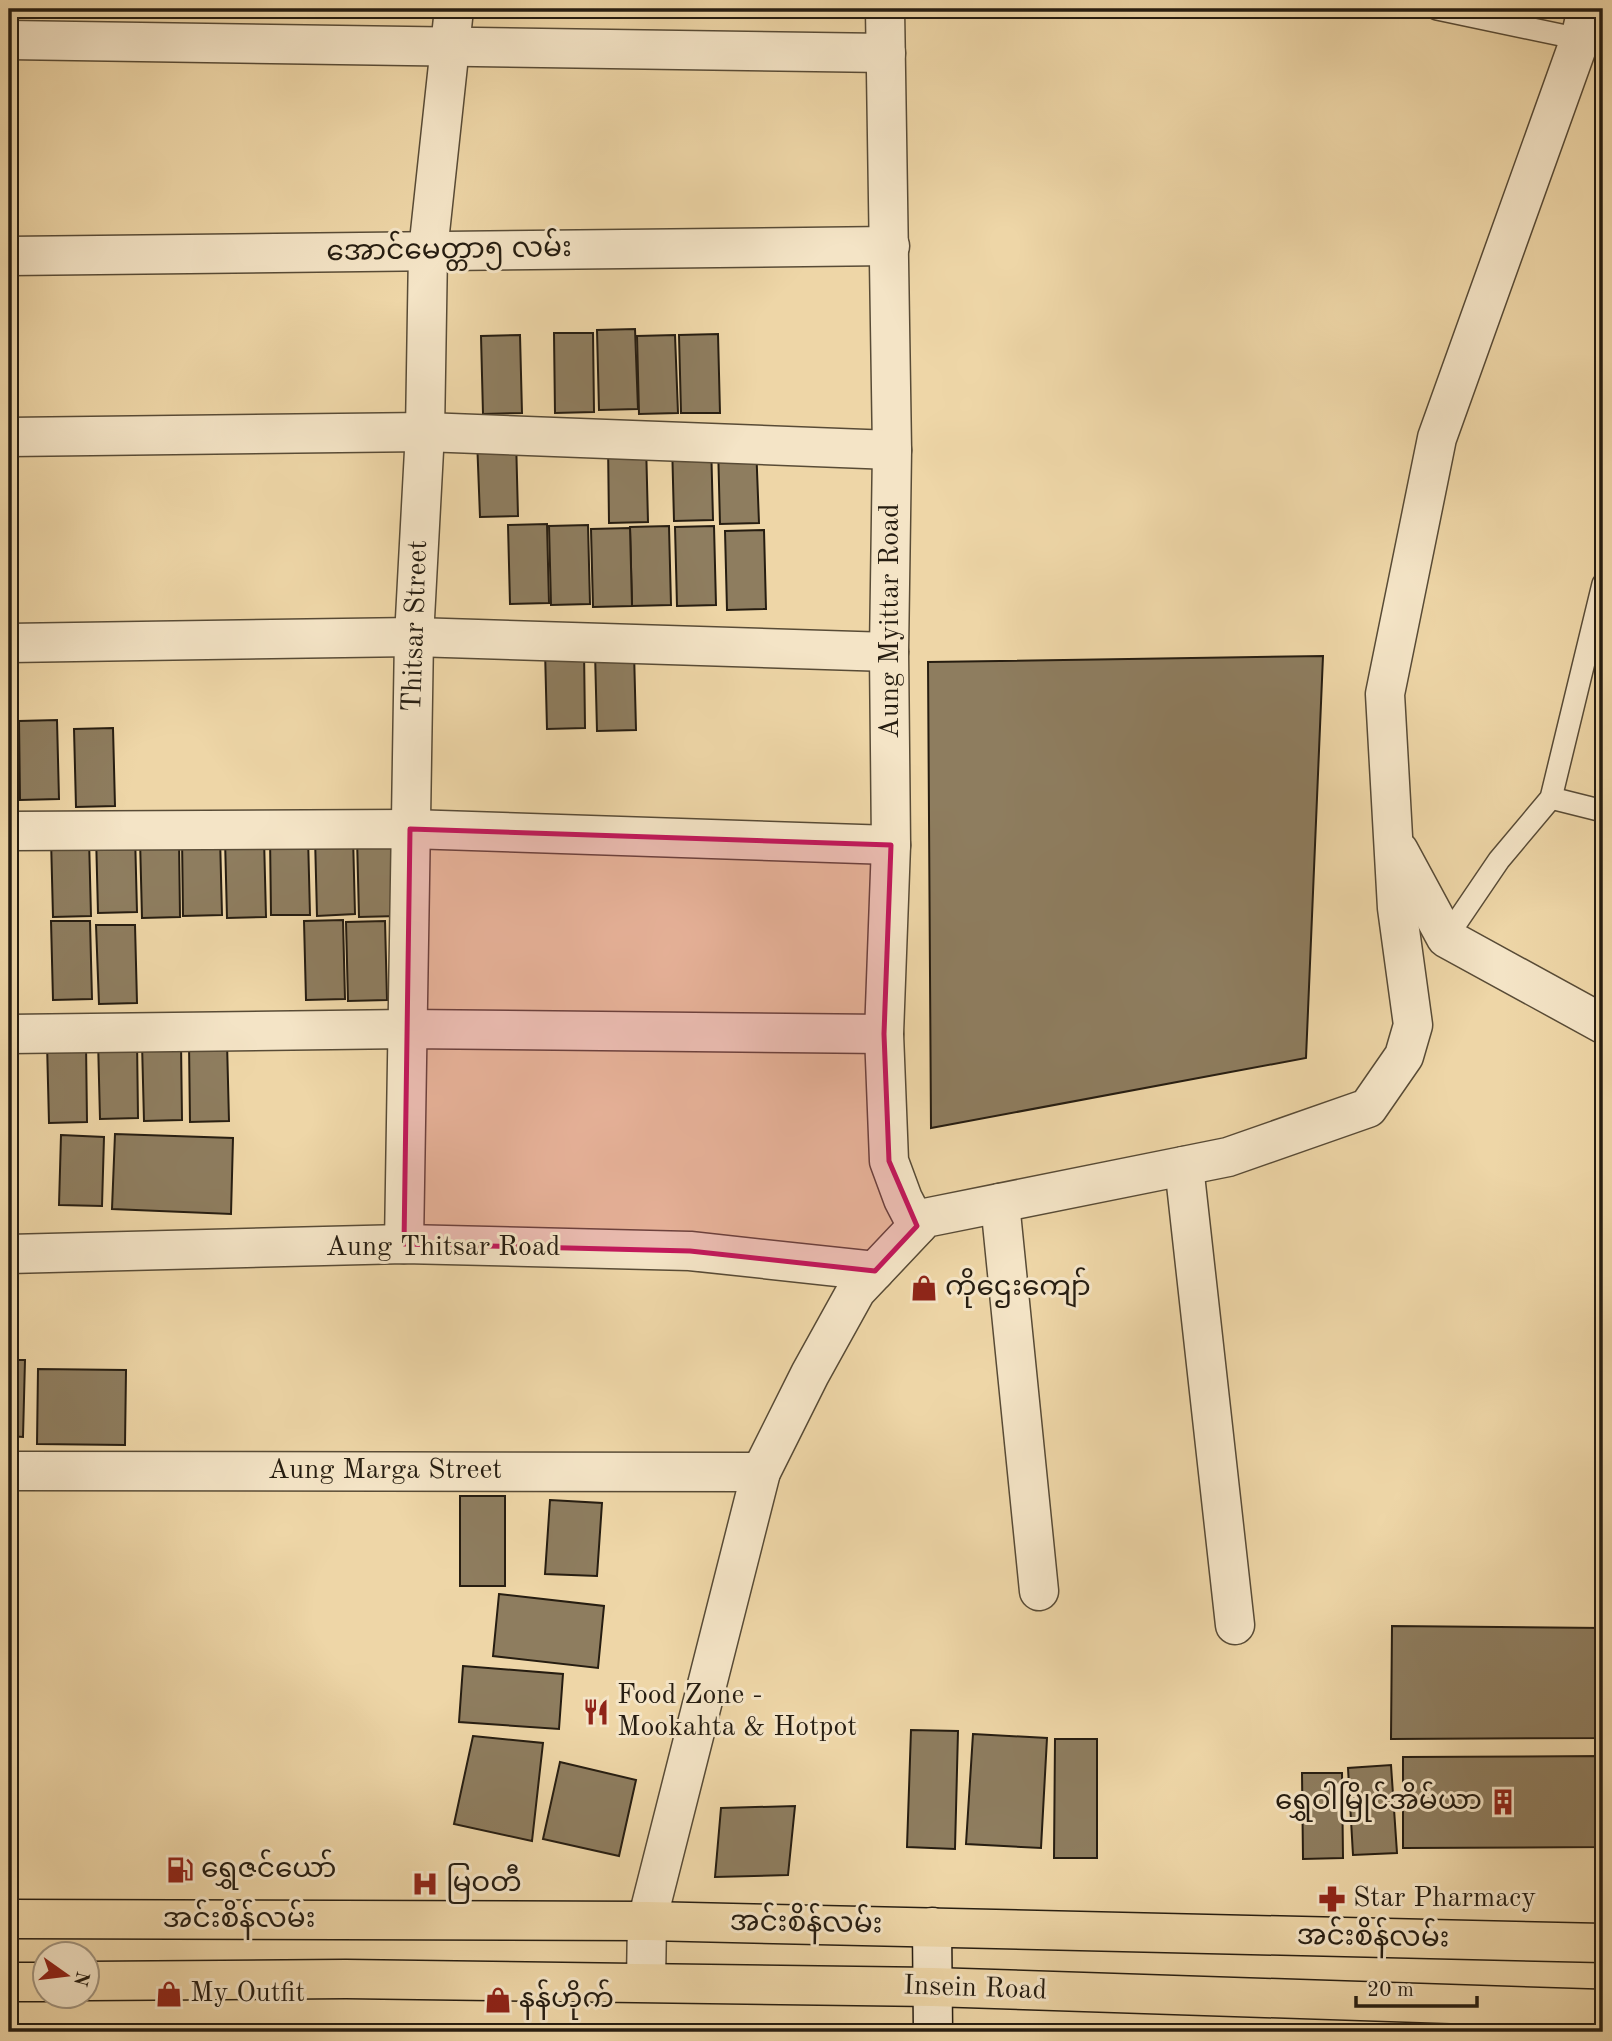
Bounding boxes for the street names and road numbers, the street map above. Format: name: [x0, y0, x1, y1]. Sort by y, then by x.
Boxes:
street label: အောင်မေတ္တာ၅ လမ်း: [326, 228, 572, 273]
street label: Aung Myittar Road: [877, 503, 905, 739]
street label: Thitsar Street: [399, 540, 433, 712]
street label: Aung Thitsar Road: [326, 1234, 560, 1262]
street label: Aung Marga Street: [268, 1457, 502, 1485]
street label: အင်းစိန်လမ်း: [163, 1899, 315, 1940]
street label: အင်းစိန်လမ်း: [729, 1902, 883, 1945]
street label: အင်းစိန်လမ်း: [1296, 1916, 1450, 1959]
street label: Insein Road: [903, 1972, 1047, 2006]

